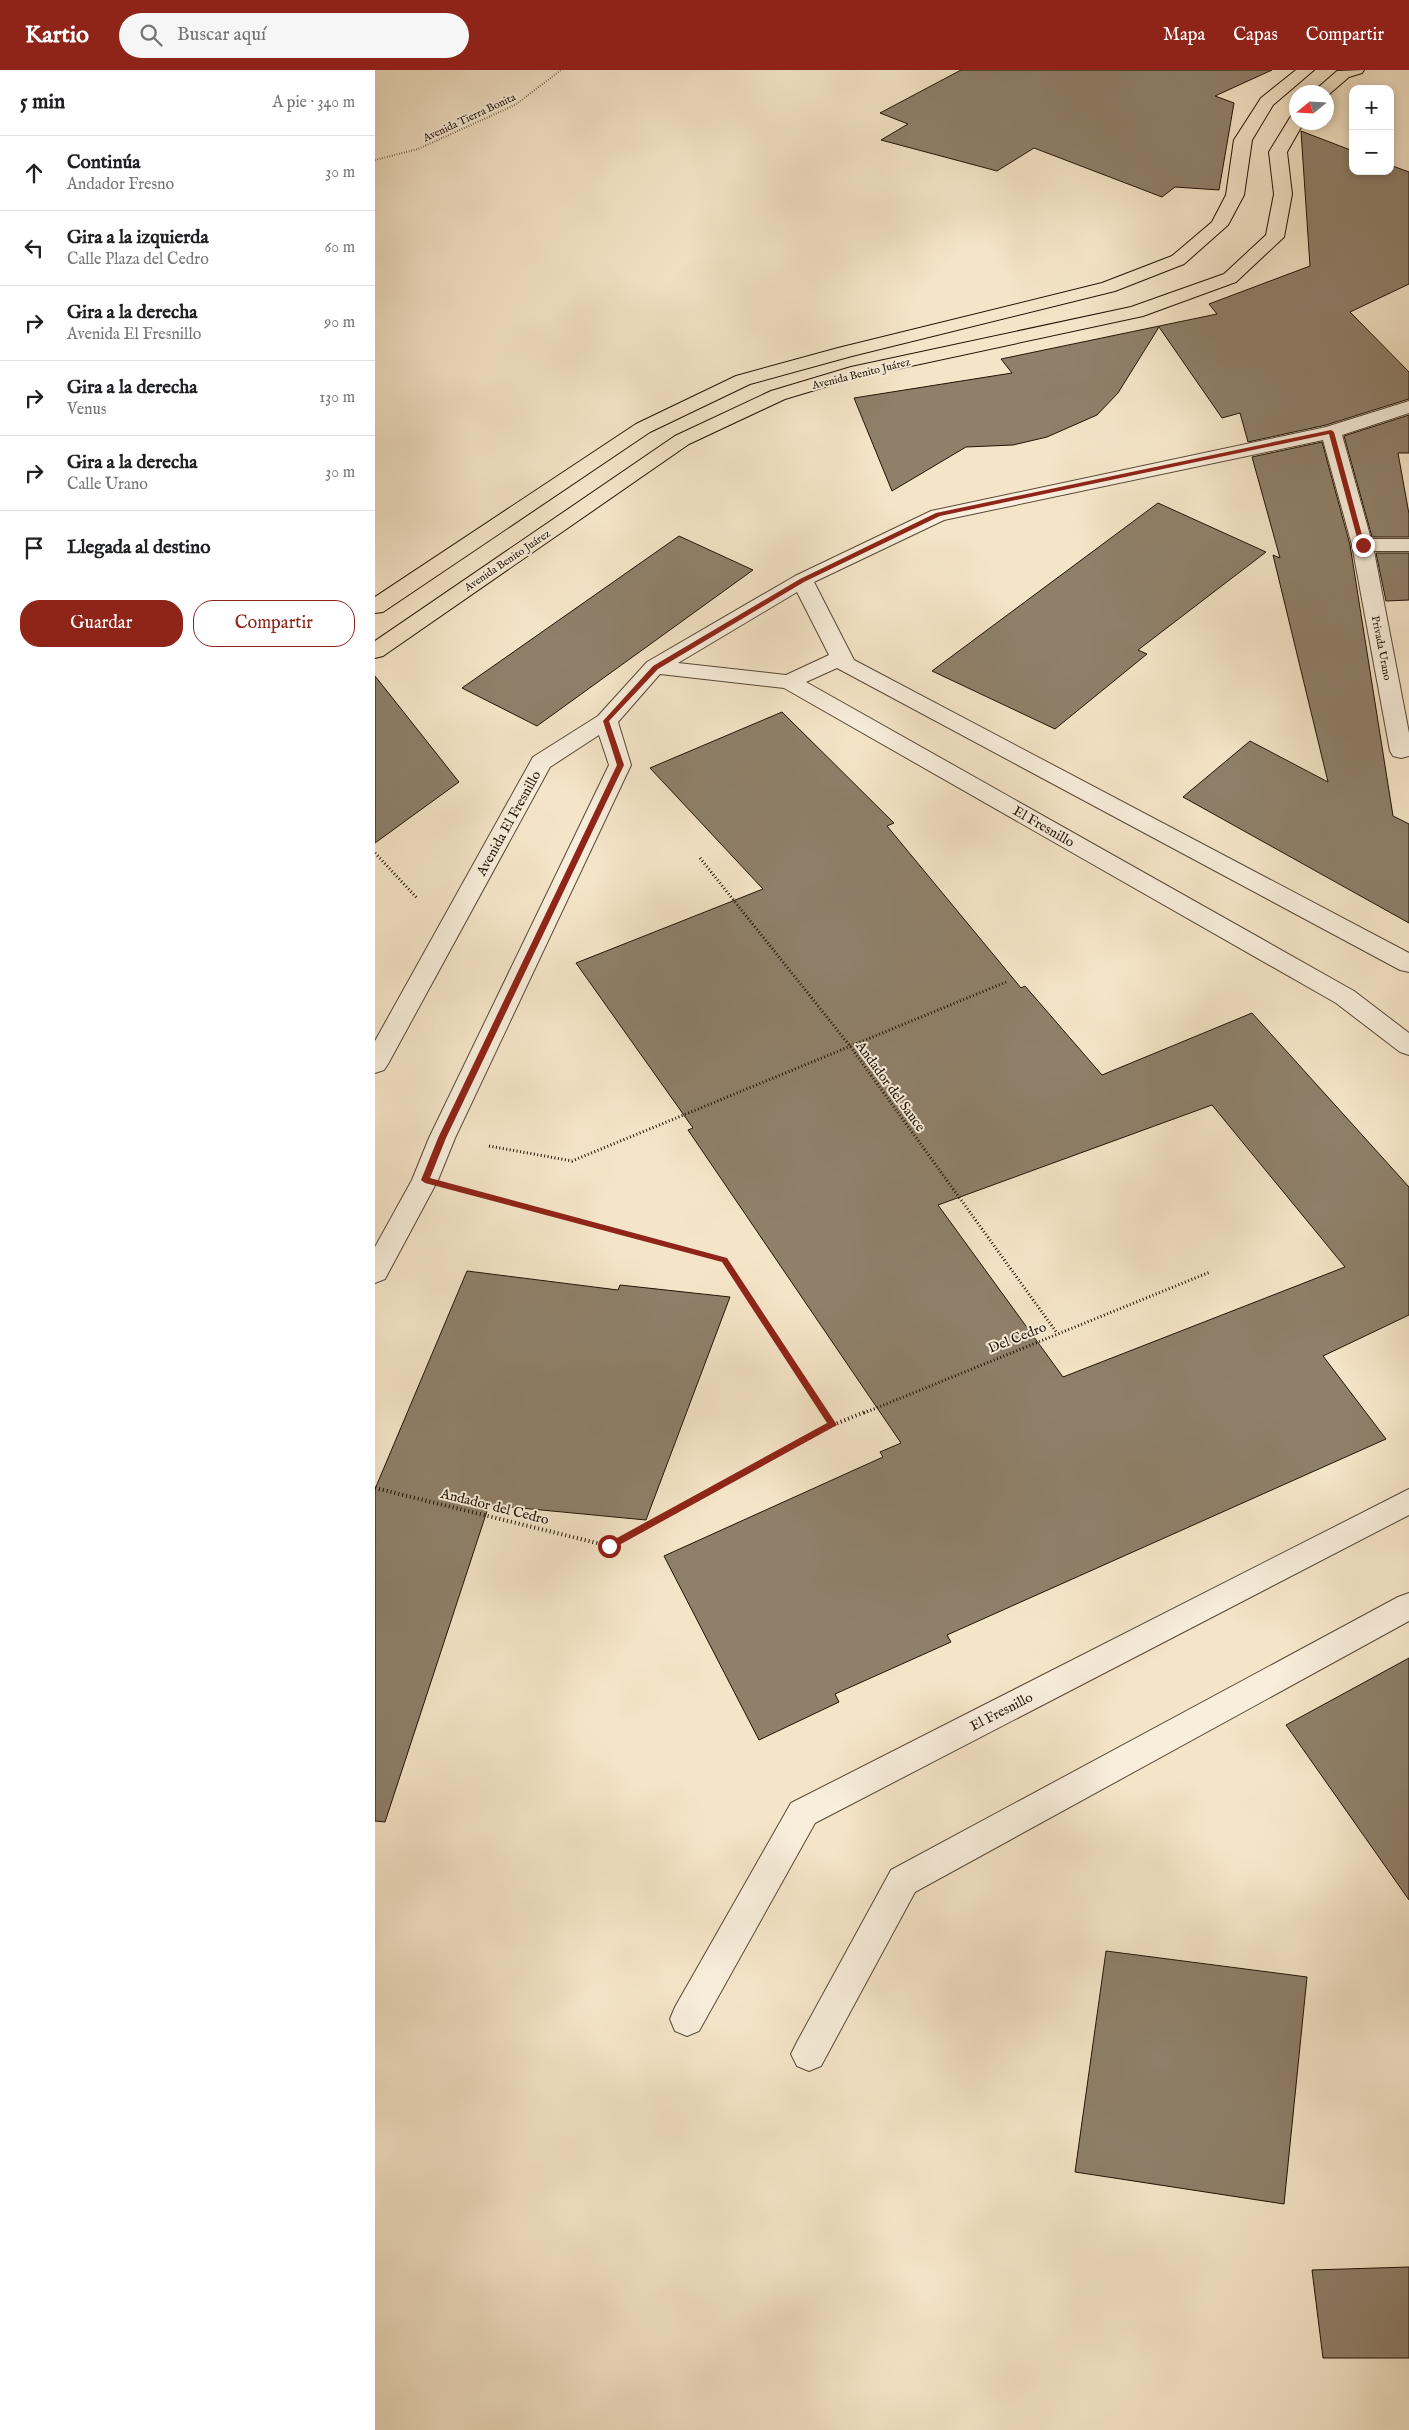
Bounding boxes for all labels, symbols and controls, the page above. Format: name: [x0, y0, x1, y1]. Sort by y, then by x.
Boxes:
search box: [119, 13, 469, 58]
text: Kartio: [25, 20, 89, 51]
icon: search: [137, 21, 165, 49]
text: Buscar aquí: [177, 23, 266, 47]
text: Mapa: [1163, 24, 1205, 47]
text: Capas: [1233, 24, 1278, 47]
text: Compartir: [1306, 24, 1384, 47]
north arrow: [1289, 85, 1334, 130]
map controls: [1349, 85, 1394, 175]
button: +: [1349, 85, 1394, 130]
text: 5 min: [20, 89, 65, 116]
street label: Avenida Tierra Bonita: [420, 90, 518, 146]
text: A pie · 340 m: [272, 93, 355, 113]
button: −: [1349, 130, 1394, 175]
text: Continúa: [67, 151, 141, 175]
icon: ahead: [20, 159, 48, 187]
text: 30 m: [325, 163, 355, 183]
text: Andador Fresno: [67, 175, 174, 195]
text: Gira a la izquierda: [67, 226, 209, 250]
icon: left: [20, 234, 48, 262]
text: 60 m: [325, 238, 355, 258]
text: Calle Plaza del Cedro: [67, 250, 209, 270]
text: Gira a la derecha: [67, 301, 197, 325]
icon: right: [20, 309, 48, 337]
text: 90 m: [324, 313, 355, 333]
text: Avenida El Fresnillo: [67, 325, 201, 345]
street label: Avenida Benito Juárez: [810, 355, 912, 393]
text: Gira a la derecha: [67, 376, 197, 400]
icon: right: [20, 384, 48, 412]
text: 130 m: [319, 388, 355, 408]
text: Venus: [67, 400, 106, 420]
text: Gira a la derecha: [67, 451, 197, 475]
icon: right: [20, 459, 48, 487]
text: 30 m: [325, 463, 355, 483]
text: Calle Urano: [67, 475, 148, 495]
street label: Avenida Benito Juárez: [461, 527, 553, 595]
icon: arrive: [20, 534, 48, 562]
route end: [1352, 534, 1375, 557]
text: Llegada al destino: [67, 536, 210, 560]
button: Guardar: [20, 600, 183, 647]
button: Compartir: [193, 600, 355, 647]
street label: Privada Urano: [1368, 615, 1394, 682]
street label: Avenida El Fresnillo: [472, 767, 545, 880]
street label: El Fresnillo: [1010, 802, 1078, 852]
street label: Andador del Sauce: [851, 1037, 929, 1136]
street label: Del Cedro: [986, 1318, 1050, 1358]
street label: Andador del Cedro: [438, 1485, 551, 1529]
route start: [598, 1535, 621, 1558]
street label: El Fresnillo: [967, 1688, 1036, 1735]

